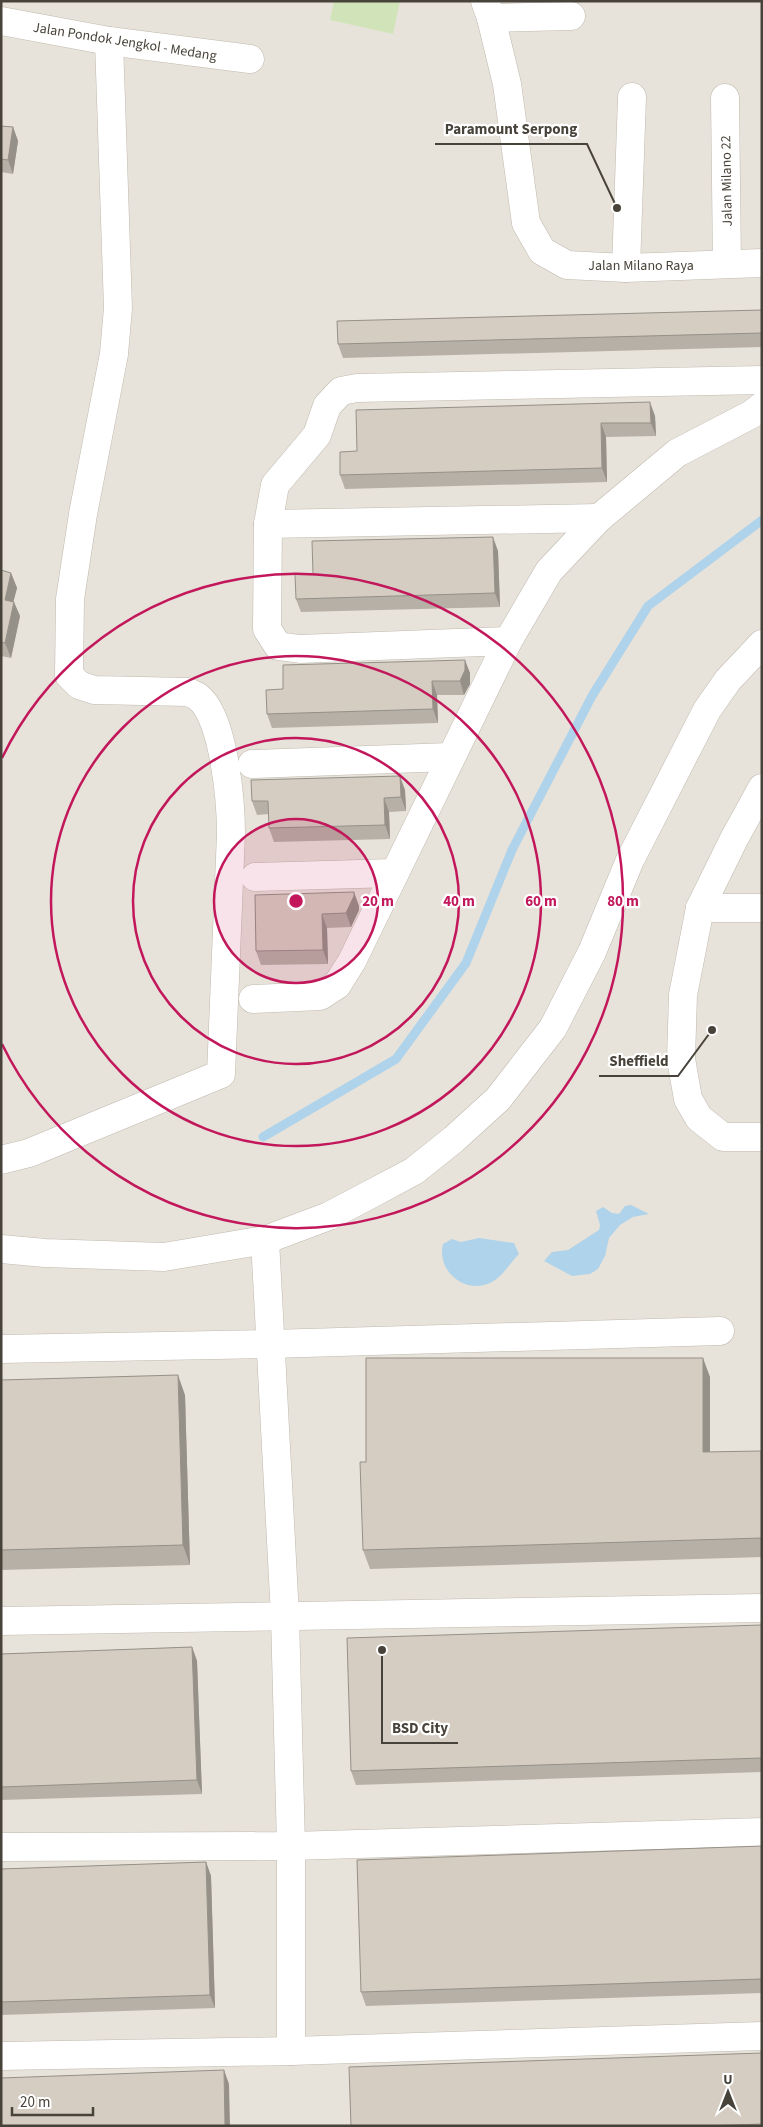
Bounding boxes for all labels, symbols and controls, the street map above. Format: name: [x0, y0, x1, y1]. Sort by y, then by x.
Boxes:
street label: Jalan Pondok Jengkol - Medang: [32, 18, 218, 66]
callout: Paramount Serpong: [435, 114, 587, 144]
text: Paramount Serpong: [445, 119, 577, 140]
street label: Jalan Milano 22: [716, 135, 738, 227]
street label: Jalan Milano Raya: [588, 256, 694, 276]
text: 20 m: [362, 891, 394, 912]
text: 40 m: [443, 891, 475, 912]
text: 60 m: [525, 891, 557, 912]
text: 80 m: [607, 891, 639, 912]
centre of rings: [287, 892, 305, 910]
callout: Sheffield: [599, 1046, 678, 1076]
text: Sheffield: [609, 1051, 669, 1072]
callout: BSD City: [382, 1713, 458, 1743]
text: BSD City: [392, 1718, 448, 1739]
north arrow: [703, 2067, 753, 2117]
text: U: [723, 2070, 733, 2090]
scale bar: [12, 2084, 94, 2116]
text: 20 m: [20, 2092, 50, 2113]

